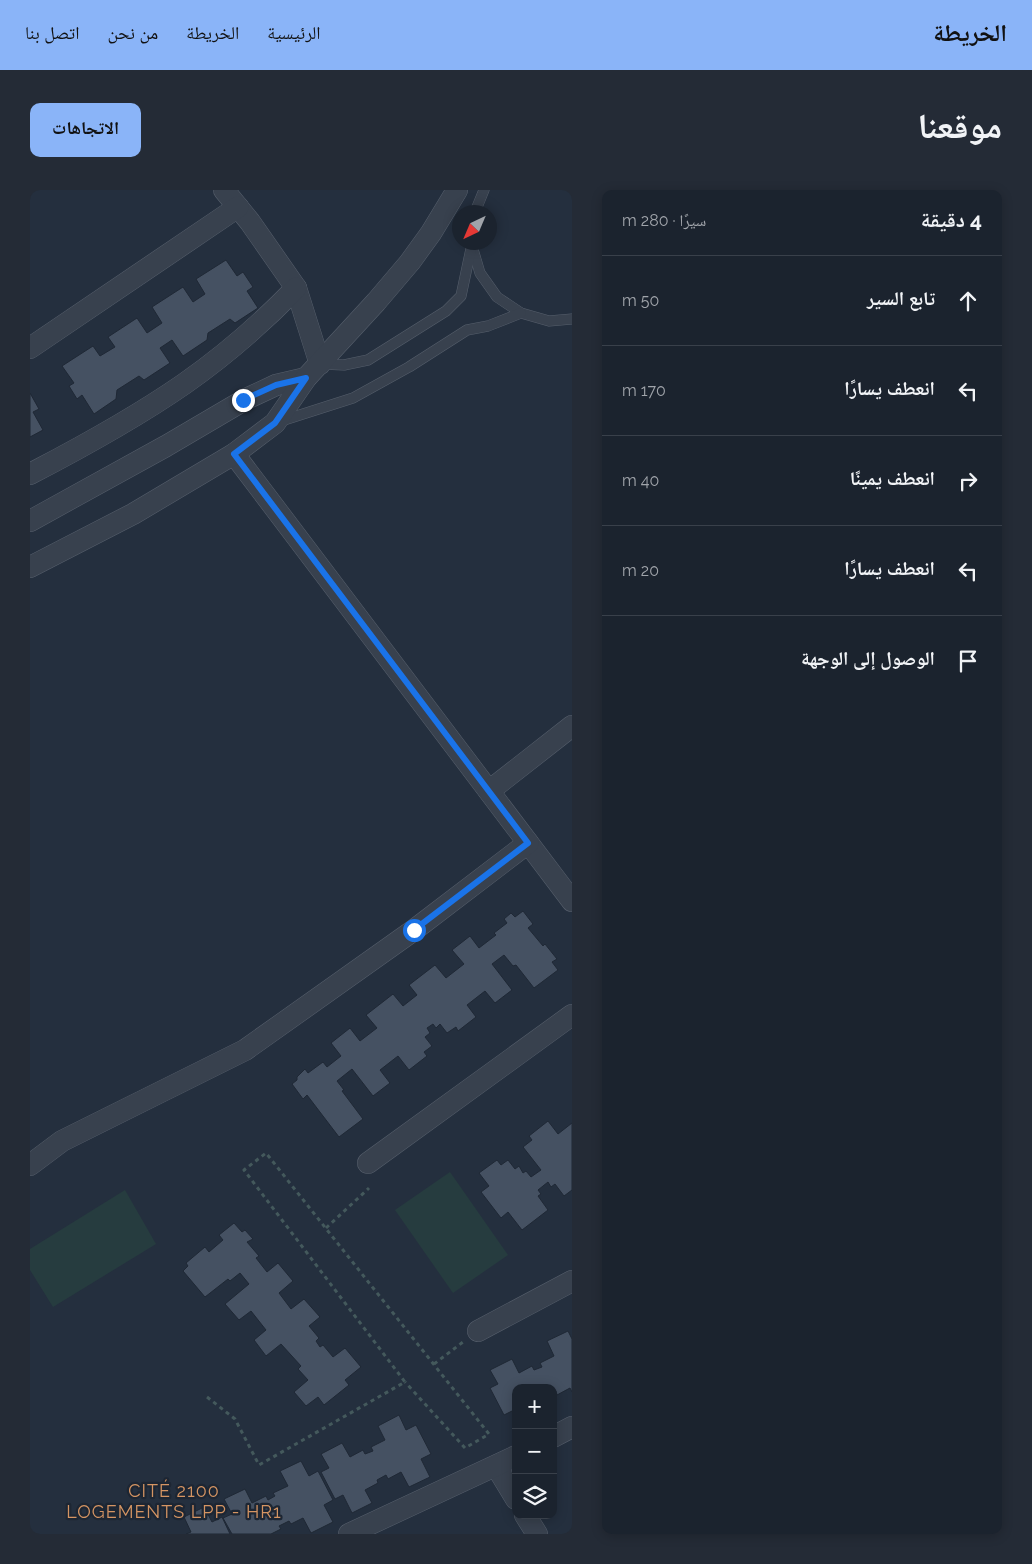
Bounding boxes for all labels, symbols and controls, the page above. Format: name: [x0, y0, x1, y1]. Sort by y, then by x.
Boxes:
text: الخريطة: [933, 18, 1007, 47]
text: اتصل بنا: [25, 22, 79, 43]
text: من نحن: [107, 22, 158, 43]
text: الخريطة: [186, 22, 239, 43]
text: الرئيسية: [267, 22, 321, 43]
button: الاتجاهات: [30, 103, 141, 157]
text: موقعنا: [917, 105, 1002, 146]
north arrow: [452, 205, 497, 250]
text: 4 دقيقة: [921, 207, 982, 232]
text: سيرًا · 280 m: [622, 211, 706, 230]
text: تابع السير: [867, 287, 935, 309]
icon: ahead: [954, 287, 982, 315]
text: 50 m: [622, 291, 659, 310]
text: انعطف يسارًا: [844, 377, 935, 399]
icon: left: [954, 377, 982, 405]
text: 170 m: [622, 381, 666, 400]
route end: [232, 389, 255, 412]
text: انعطف يمينًا: [850, 467, 935, 489]
icon: right: [954, 467, 982, 495]
text: 40 m: [622, 471, 659, 490]
text: انعطف يسارًا: [844, 557, 935, 579]
icon: left: [954, 557, 982, 585]
text: 20 m: [622, 561, 659, 580]
text: الوصول إلى الوجهة: [801, 647, 935, 669]
icon: arrive: [954, 647, 982, 675]
route start: [403, 919, 426, 942]
map controls: [512, 1384, 557, 1519]
button: +: [512, 1384, 557, 1429]
button: −: [512, 1429, 557, 1474]
button: layers: [512, 1474, 557, 1519]
district label: CITÉ 2100 LOGEMENTS LPP - HR1: [66, 1479, 282, 1522]

